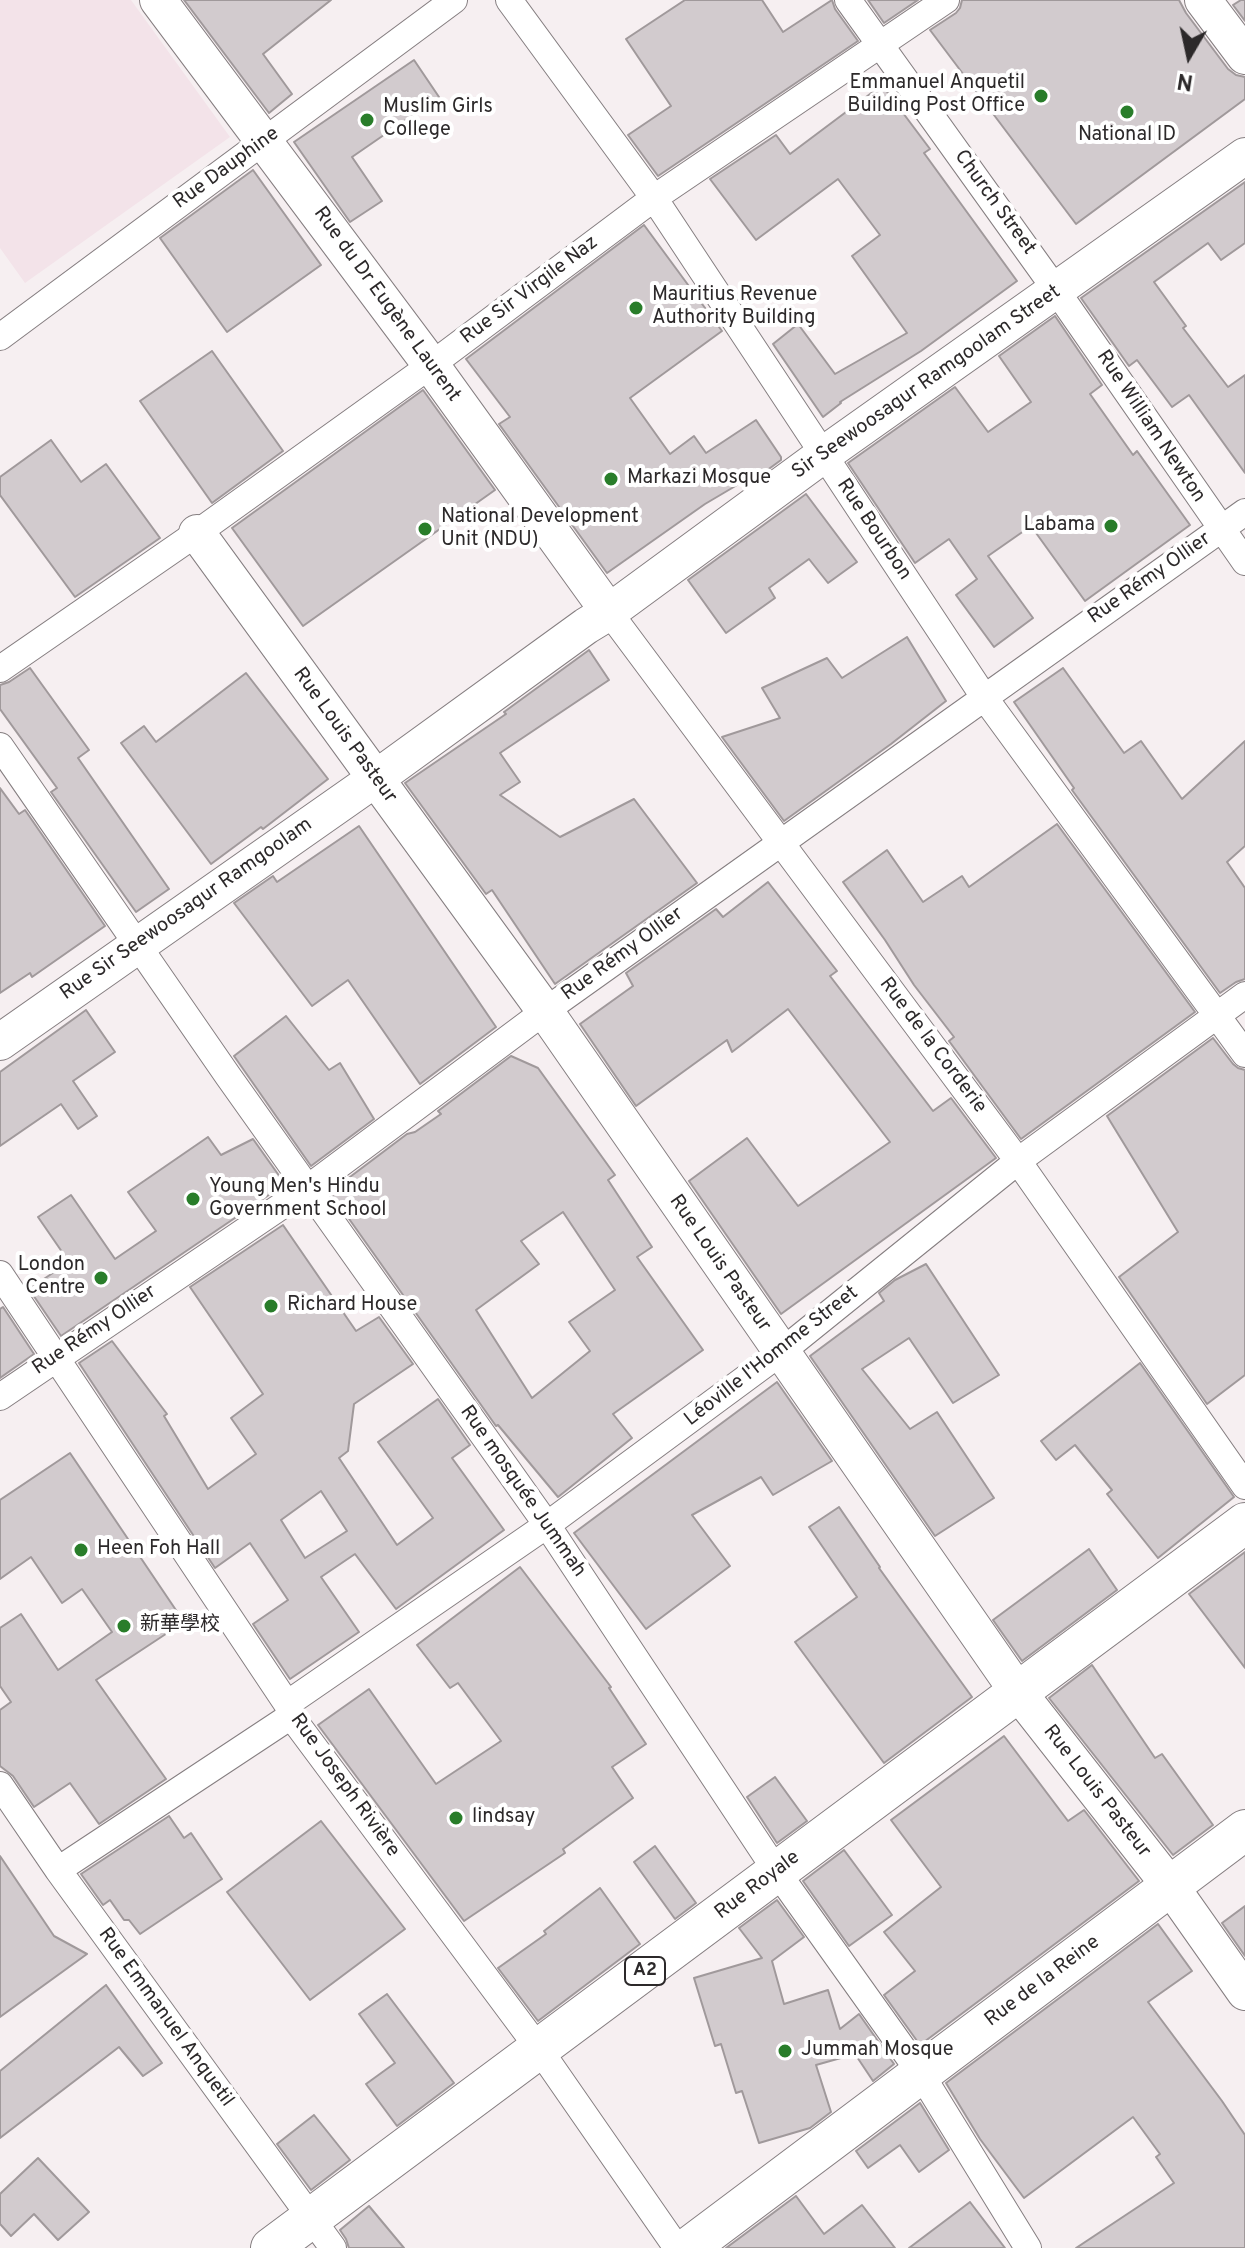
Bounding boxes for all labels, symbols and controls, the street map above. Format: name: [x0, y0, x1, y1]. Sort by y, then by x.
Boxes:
north arrow: [1149, 16, 1229, 96]
text: N: [1175, 66, 1195, 95]
place label: Emmanuel Anquetil Building Post Office: [847, 72, 1025, 119]
marker: Emmanuel Anquetil Building Post Office: [1032, 87, 1050, 105]
place label: Muslim Girls College: [383, 96, 493, 143]
marker: National ID: [1118, 103, 1136, 121]
marker: Muslim Girls College: [358, 111, 376, 129]
street label: Rue Dauphine: [169, 123, 285, 215]
place label: National ID: [1078, 124, 1176, 148]
street label: Church Street: [948, 146, 1040, 260]
street label: Rue du Dr Eugène Laurent: [307, 203, 465, 407]
street label: Rue Sir Virgile Naz: [457, 232, 603, 350]
street label: Sir Seewoosagur Ramgoolam Street: [788, 281, 1066, 485]
place label: Mauritius Revenue Authority Building: [652, 284, 817, 331]
marker: Mauritius Revenue Authority Building: [627, 299, 645, 317]
street label: Rue William Newton: [1090, 346, 1210, 508]
place label: Markazi Mosque: [627, 467, 771, 491]
marker: Markazi Mosque: [602, 470, 620, 488]
street label: Rue Bourbon: [830, 475, 916, 585]
place label: National Development Unit (NDU): [441, 506, 639, 553]
place label: Labama: [1023, 514, 1095, 538]
marker: Labama: [1102, 517, 1120, 535]
marker: National Development Unit (NDU): [416, 520, 434, 538]
street label: Rue Rémy Ollier: [1084, 528, 1216, 630]
street label: Rue Louis Pasteur: [287, 664, 401, 808]
street label: Rue Sir Seewoosagur Ramgoolam: [56, 814, 318, 1006]
street label: Rue Rémy Ollier: [558, 903, 688, 1007]
street label: Rue de la Corderie: [873, 973, 991, 1119]
place label: Young Men's Hindu Government School: [209, 1176, 387, 1223]
marker: Young Men's Hindu Government School: [184, 1190, 202, 1208]
street label: Rue Louis Pasteur: [663, 1191, 775, 1337]
place label: London Centre: [18, 1254, 85, 1301]
marker: London Centre: [92, 1269, 110, 1287]
street label: Rue Rémy Ollier: [28, 1281, 162, 1381]
street label: Léoville l'Homme Street: [680, 1282, 864, 1432]
place label: Richard House: [287, 1294, 417, 1318]
marker: Richard House: [262, 1297, 280, 1315]
street label: Rue mosquée Jummah: [454, 1402, 590, 1582]
place label: Heen Foh Hall: [97, 1538, 220, 1562]
marker: Heen Foh Hall: [72, 1541, 90, 1559]
place label: 新華學校: [140, 1614, 220, 1638]
marker: 新華學校: [115, 1617, 133, 1635]
street label: Rue Joseph Rivière: [284, 1710, 404, 1862]
street label: Rue Louis Pasteur: [1037, 1721, 1155, 1863]
place label: lindsay: [472, 1806, 535, 1830]
marker: lindsay: [447, 1809, 465, 1827]
street label: Rue Royale: [711, 1846, 805, 1926]
street label: Rue Emmanuel Anquetil: [92, 1924, 238, 2112]
street label: Rue de la Reine: [981, 1931, 1105, 2033]
road number: A2: [625, 1957, 665, 1985]
place label: Jummah Mosque: [801, 2039, 953, 2063]
marker: Jummah Mosque: [776, 2042, 794, 2060]

